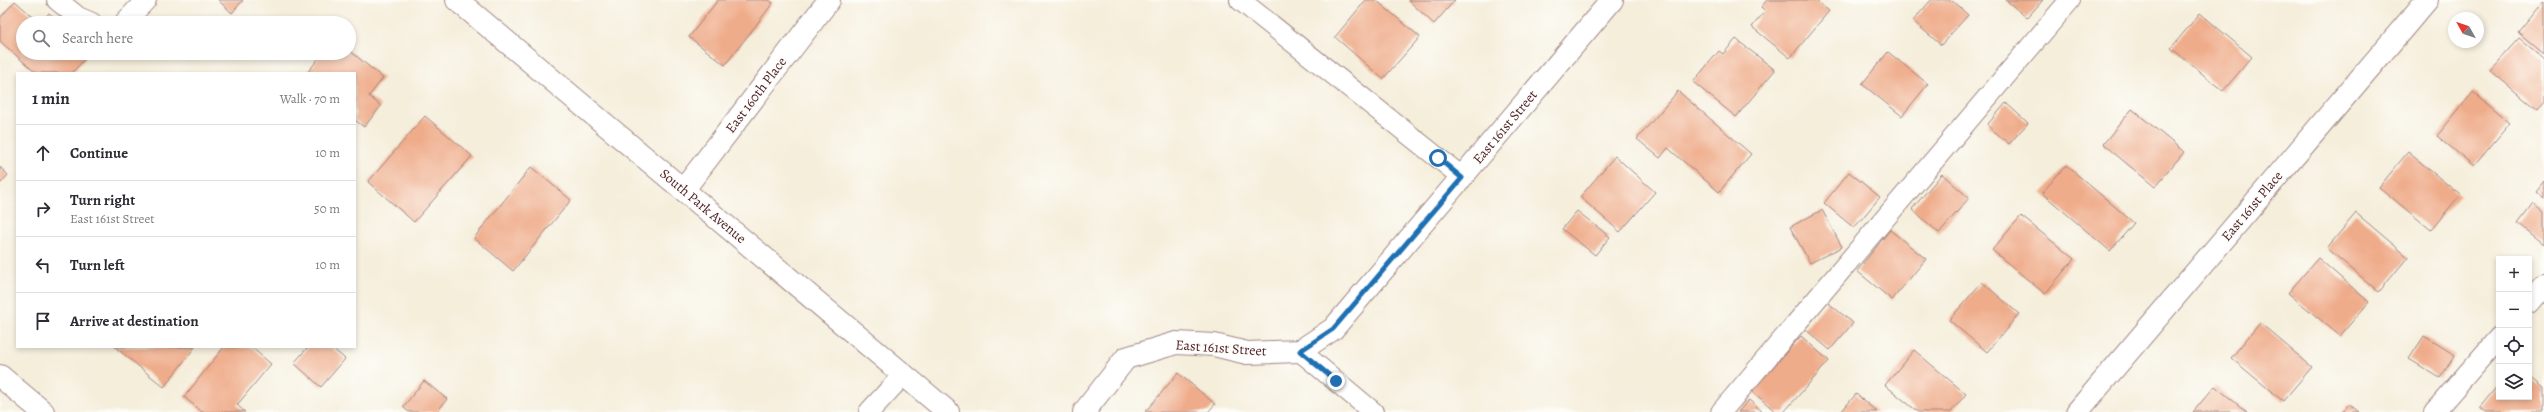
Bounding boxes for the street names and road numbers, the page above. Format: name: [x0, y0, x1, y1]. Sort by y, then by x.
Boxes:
street label: East 160th Place: [721, 53, 791, 137]
street label: East 161st Street: [1468, 86, 1542, 168]
street label: South Park Avenue: [656, 164, 750, 248]
street label: East 161st Place: [2217, 167, 2287, 245]
street label: East 161st Street: [1175, 335, 1267, 361]

